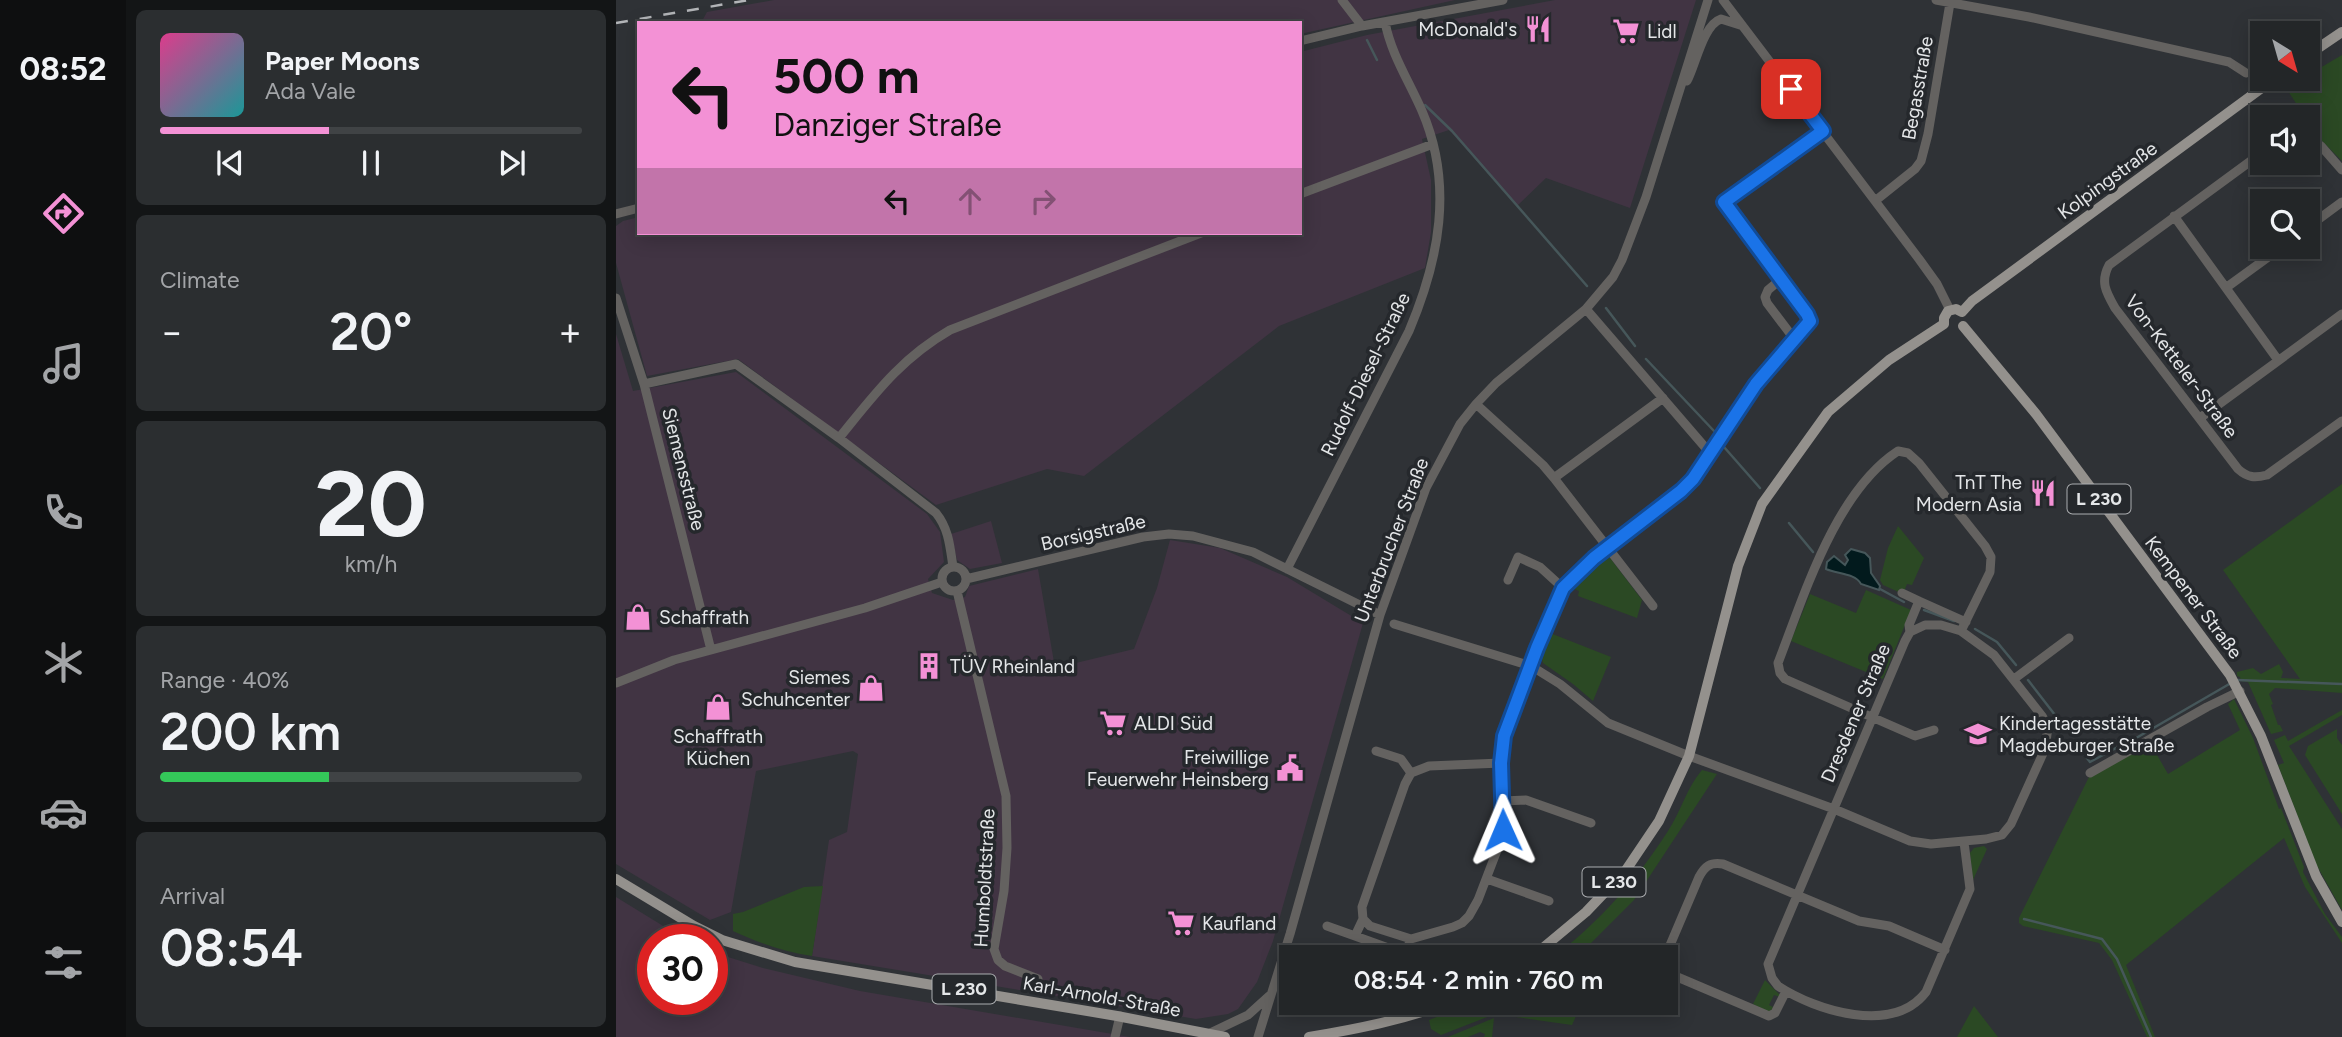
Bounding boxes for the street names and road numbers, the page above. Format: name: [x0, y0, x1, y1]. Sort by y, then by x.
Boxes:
street label: Begasstraße: [1897, 34, 1938, 142]
street label: Kolpingstraße: [2053, 137, 2161, 224]
street label: Rudolf-Diesel-Straße: [1316, 289, 1415, 460]
street label: Von-Ketteler-Straße: [2120, 290, 2243, 442]
street label: Siemensstraße: [657, 405, 710, 533]
street label: Unterbrucher Straße: [1349, 455, 1433, 626]
road number: L 230: [2068, 485, 2130, 514]
street label: Borsigstraße: [1039, 509, 1148, 556]
street label: Kempener Straße: [2140, 531, 2247, 663]
street label: Dresdener Straße: [1816, 640, 1895, 786]
street label: Humboldtstraße: [969, 808, 1000, 948]
road number: L 230: [1583, 868, 1646, 897]
street label: Karl-Arnold-Straße: [1021, 971, 1183, 1022]
road number: L 230: [932, 974, 996, 1004]

